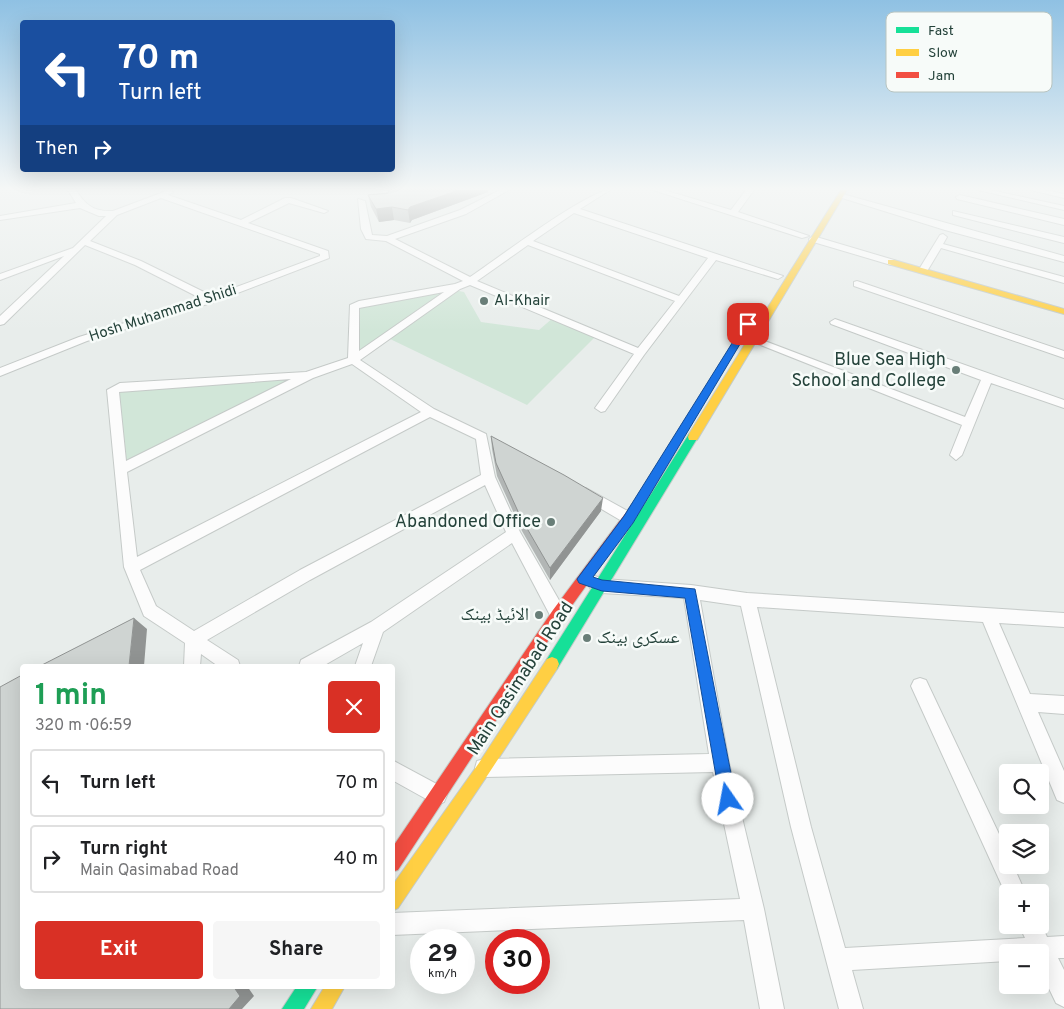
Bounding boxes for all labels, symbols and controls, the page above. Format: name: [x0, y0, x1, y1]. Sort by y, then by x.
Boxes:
legend: [886, 12, 1052, 92]
text: Fast: [928, 23, 954, 40]
text: 70 m: [118, 37, 199, 81]
icon: left: [35, 40, 100, 105]
text: Slow: [928, 45, 958, 62]
text: Jam: [928, 68, 955, 85]
text: Turn left: [118, 80, 201, 107]
icon: right: [88, 135, 116, 163]
text: Then: [35, 137, 78, 161]
street label: Hosh Muhammad Shidi: [87, 281, 239, 347]
place label: Al-Khair: [494, 292, 550, 311]
marker: Al-Khair: [478, 295, 490, 307]
pin: [727, 303, 769, 345]
icon: arrive: [734, 310, 762, 338]
place label: Blue Sea High School and College: [791, 349, 946, 393]
marker: Blue Sea High School and College: [950, 364, 962, 376]
place label: Abandoned Office: [395, 511, 541, 534]
marker: Abandoned Office: [545, 516, 557, 528]
street label: Main Qasimabad Road: [463, 598, 579, 760]
place label: الائیڈ بینک: [461, 604, 529, 627]
marker: الائیڈ بینک: [533, 609, 545, 621]
place label: عسکری بینک: [597, 627, 680, 650]
marker: عسکری بینک: [581, 632, 593, 644]
text: 1 min: [35, 678, 107, 715]
button: close: [328, 681, 380, 733]
text: 320 m · 06:59: [35, 716, 132, 736]
map controls: [999, 764, 1049, 994]
button: search: [999, 764, 1049, 814]
icon: left: [37, 769, 65, 797]
text: Turn left: [80, 771, 156, 795]
text: 70 m: [336, 771, 378, 795]
position arrow: [701, 772, 753, 824]
button: layers: [999, 824, 1049, 874]
text: Turn right: [80, 837, 168, 861]
icon: right: [37, 845, 65, 873]
text: 40 m: [333, 847, 378, 871]
text: Main Qasimabad Road: [80, 861, 239, 881]
button: +: [999, 884, 1049, 934]
button: Exit: [35, 921, 203, 979]
button: Share: [213, 921, 380, 979]
speed limit sign: 30: [485, 929, 550, 994]
text: 29: [427, 939, 458, 971]
button: −: [999, 944, 1049, 994]
text: km/h: [428, 966, 457, 982]

